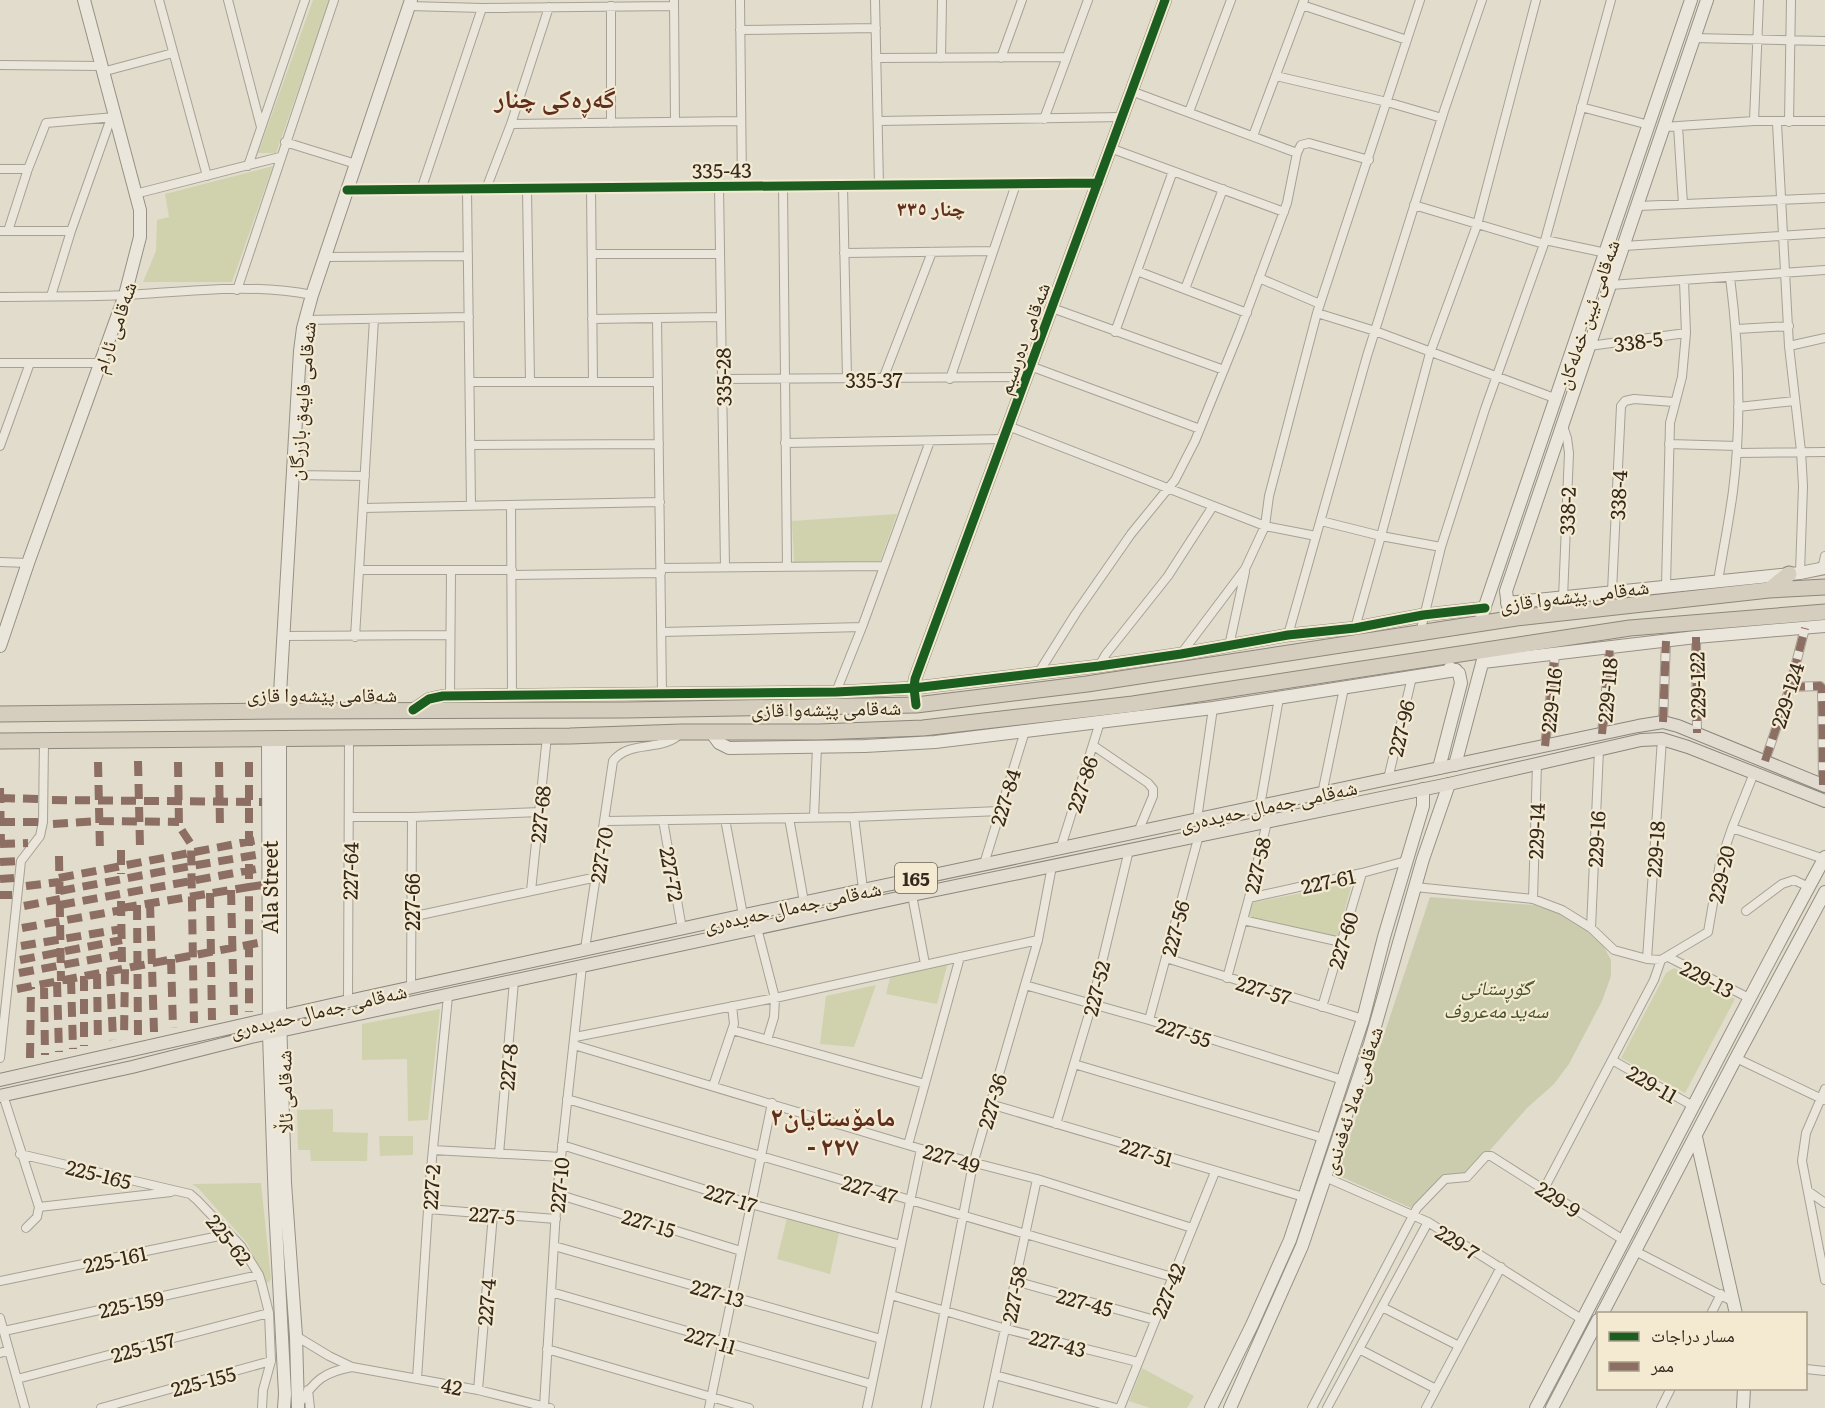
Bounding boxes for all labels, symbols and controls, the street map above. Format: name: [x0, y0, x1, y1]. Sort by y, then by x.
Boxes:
district label: گەڕەکی چنار: [494, 77, 616, 118]
street label: 335-43: [692, 153, 752, 185]
district label: چنار ٣٣٥: [897, 191, 965, 222]
street label: شەقامی ئیبن خەلەکان: [1546, 235, 1626, 393]
street label: شەقامی ئارام: [83, 277, 144, 377]
street label: شەقامی دەرسیم: [988, 278, 1057, 399]
street label: شەقامی فایەق بازرگان: [278, 320, 322, 482]
street label: 338-5: [1611, 322, 1665, 358]
street label: 335-28: [706, 347, 738, 407]
street label: 335-37: [845, 364, 903, 394]
street label: 338-4: [1601, 469, 1633, 521]
street label: 338-2: [1550, 486, 1582, 536]
street label: شەقامی پێشەوا قازی: [1497, 570, 1651, 618]
street label: 229-122: [1680, 652, 1712, 718]
street label: 229-118: [1588, 656, 1624, 724]
street label: 229-124: [1762, 659, 1810, 731]
street label: 229-116: [1532, 666, 1568, 734]
street label: شەقامی پێشەوا قازی: [247, 678, 397, 708]
street label: شەقامی پێشەوا قازی: [750, 691, 902, 723]
street label: 227-96: [1379, 696, 1421, 759]
street label: 227-86: [1058, 752, 1104, 816]
street label: 227-84: [981, 765, 1027, 829]
street label: شەقامی جەمال حەیدەری: [1177, 771, 1359, 837]
street label: 227-68: [521, 784, 557, 844]
street label: 229-14: [1519, 802, 1551, 860]
street label: 229-16: [1579, 810, 1611, 868]
street label: 229-18: [1637, 820, 1671, 878]
street label: 227-70: [581, 825, 619, 885]
street label: 227-58: [1235, 834, 1277, 896]
street label: Ala Street: [254, 840, 284, 934]
street label: 227-64: [333, 842, 365, 900]
street label: 229-20: [1699, 842, 1741, 906]
street label: 227-72: [653, 844, 693, 904]
street label: 227-61: [1298, 860, 1358, 900]
road number: 165: [895, 863, 937, 893]
street label: شەقامی جەمال حەیدەری: [701, 872, 883, 938]
street label: 227-66: [396, 873, 426, 931]
street label: 227-56: [1152, 896, 1196, 959]
street label: 227-60: [1319, 908, 1365, 972]
street label: 229-13: [1676, 952, 1740, 1004]
street label: 227-52: [1074, 957, 1116, 1019]
street label: 227-57: [1233, 966, 1295, 1012]
park label: گۆڕستانی سەید مەعروف: [1444, 971, 1549, 1024]
street label: شەقامی جەمال حەیدەری: [227, 974, 409, 1044]
street label: 227-55: [1153, 1008, 1215, 1054]
street label: شەقامی مەلا ئەفەندی: [1313, 1022, 1389, 1178]
street label: 227-8: [490, 1042, 524, 1092]
street label: شه‌قامی ئاڵا: [267, 1050, 299, 1134]
street label: 229-11: [1622, 1056, 1684, 1110]
street label: 227-36: [969, 1069, 1013, 1132]
district label: مامۆستایان٢ - ٢٢٧: [771, 1095, 895, 1164]
street label: 227-51: [1117, 1129, 1177, 1173]
street label: 227-49: [920, 1135, 984, 1179]
street label: 225-165: [63, 1150, 135, 1196]
street label: 227-10: [541, 1156, 575, 1214]
street label: 227-2: [413, 1163, 447, 1211]
street label: 227-47: [839, 1166, 901, 1210]
street label: 229-9: [1531, 1172, 1587, 1224]
street label: 227-17: [701, 1175, 761, 1219]
street label: 227-5: [468, 1197, 516, 1231]
street label: 227-15: [619, 1200, 679, 1244]
street label: 225-62: [200, 1207, 260, 1271]
street label: 229-7: [1430, 1216, 1486, 1266]
street label: 225-161: [80, 1237, 150, 1279]
street label: 227-42: [1142, 1258, 1192, 1322]
street label: 227-58: [993, 1263, 1033, 1325]
street label: 227-13: [687, 1270, 749, 1314]
street label: 227-4: [468, 1277, 502, 1327]
street label: 227-45: [1053, 1279, 1117, 1323]
street label: 225-159: [95, 1281, 167, 1325]
legend: [1597, 1312, 1807, 1390]
street label: 227-11: [682, 1317, 740, 1361]
street label: 227-43: [1026, 1320, 1090, 1364]
text: مسار دراجات: [1651, 1321, 1735, 1348]
street label: 225-157: [107, 1323, 179, 1369]
text: ممر: [1650, 1351, 1674, 1378]
street label: 225-155: [167, 1357, 239, 1403]
street label: 42: [439, 1368, 465, 1402]

